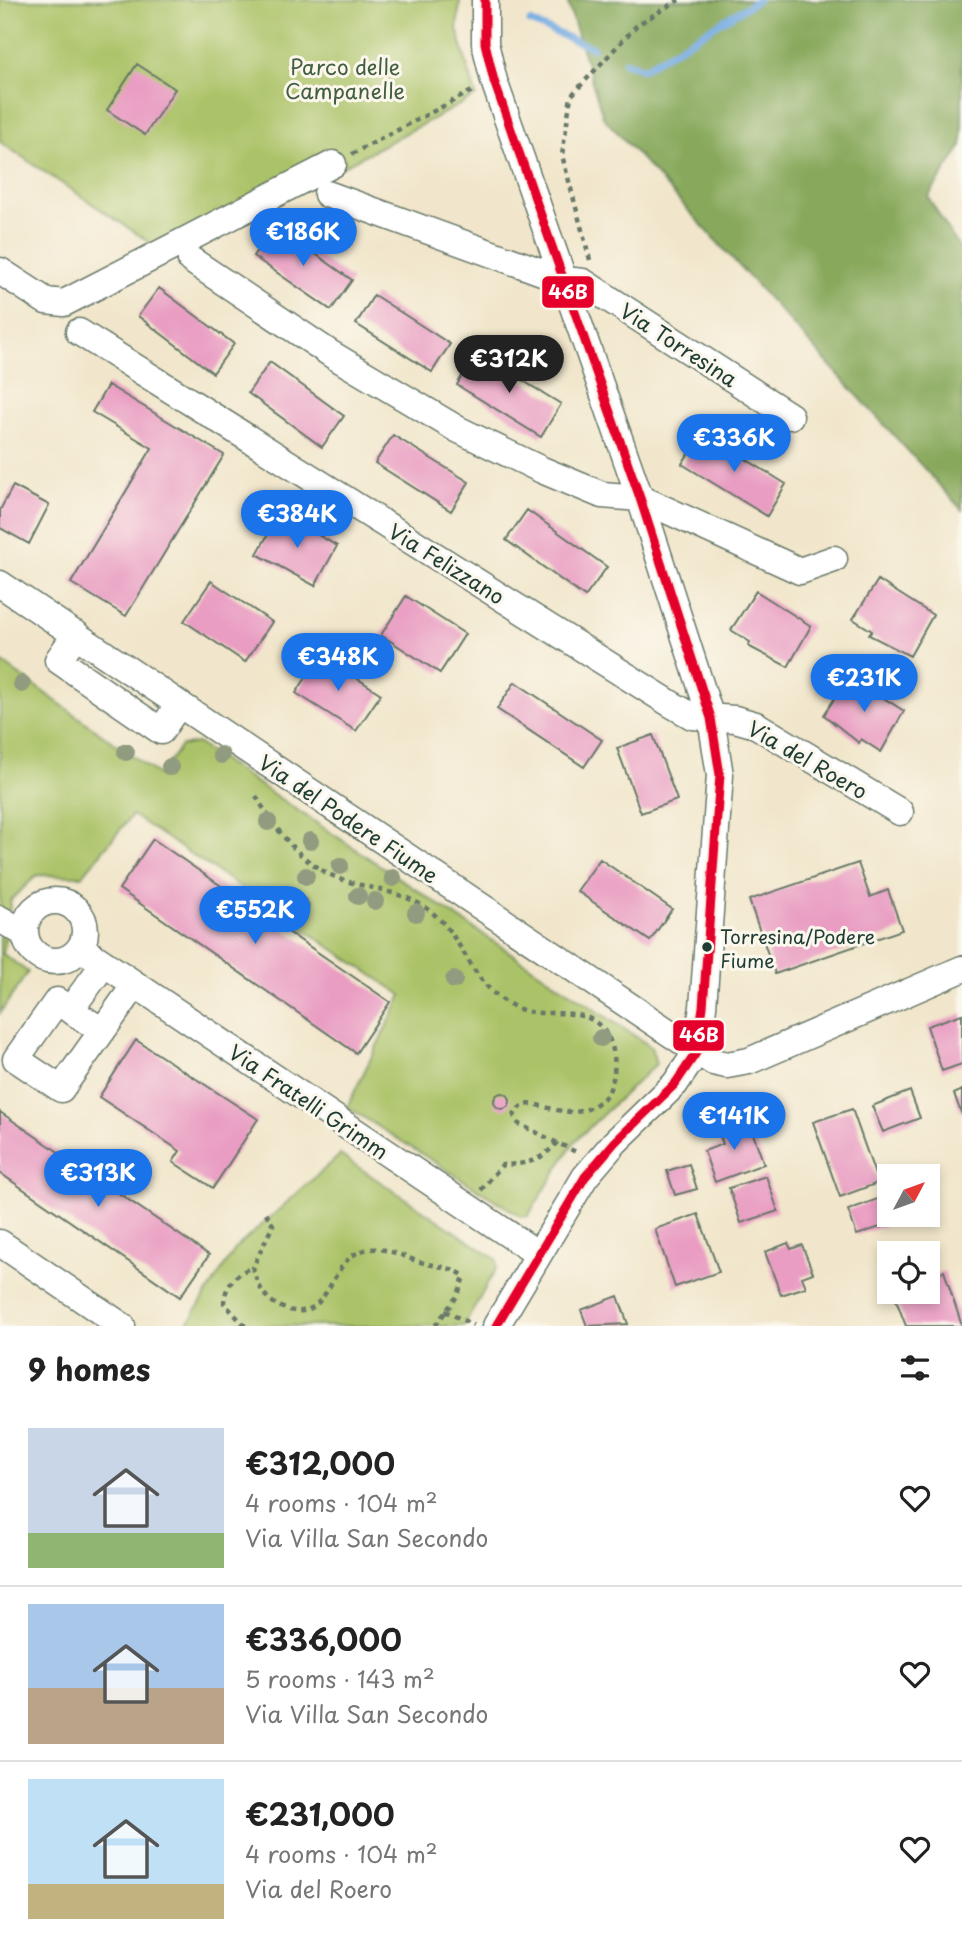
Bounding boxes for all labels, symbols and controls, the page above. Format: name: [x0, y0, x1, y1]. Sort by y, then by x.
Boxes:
park label: Parco delle Campanelle: [285, 50, 405, 106]
pin: €186K: [254, 208, 352, 268]
text: €186K: [266, 213, 340, 248]
line badge: 46B: [541, 275, 595, 309]
text: 46B: [548, 277, 588, 305]
street label: Via Torresina: [614, 294, 745, 394]
pin: €312K: [460, 336, 558, 395]
text: €312K: [470, 340, 548, 375]
pin: €336K: [685, 414, 783, 474]
text: €336K: [693, 419, 775, 454]
pin: €384K: [248, 490, 346, 550]
text: €384K: [257, 495, 337, 530]
street label: Via Felizzano: [383, 514, 511, 612]
pin: €348K: [289, 634, 387, 693]
text: €348K: [297, 638, 379, 673]
pin: €231K: [815, 654, 913, 714]
text: €231K: [827, 659, 901, 694]
street label: Via del Roero: [742, 712, 874, 806]
street label: Via del Podere Fiume: [253, 746, 445, 890]
pin: €552K: [206, 886, 304, 946]
text: €552K: [215, 891, 295, 926]
place label: Torresina/Podere Fiume: [720, 922, 875, 974]
marker: Torresina/Podere Fiume: [700, 940, 714, 954]
line badge: 46B: [672, 1019, 725, 1052]
text: 46B: [679, 1020, 719, 1048]
street label: Via Fratelli Grimm: [223, 1035, 395, 1167]
pin: €141K: [685, 1092, 783, 1152]
text: €141K: [698, 1097, 770, 1132]
pin: €313K: [49, 1150, 147, 1209]
text: €313K: [60, 1154, 136, 1189]
north arrow: [877, 1164, 940, 1227]
map controls: [877, 1164, 940, 1304]
button: locate: [877, 1241, 940, 1304]
text: 9 homes: [28, 1346, 150, 1391]
icon: filters: [896, 1349, 934, 1387]
text: €312,000: [245, 1440, 395, 1485]
icon: home: [84, 1456, 168, 1540]
icon: heart: [896, 1479, 934, 1517]
text: 4 rooms · 104 m²: [245, 1485, 438, 1520]
text: Via Villa San Secondo: [245, 1520, 488, 1555]
text: €336,000: [245, 1616, 402, 1661]
icon: home: [84, 1632, 168, 1716]
icon: heart: [896, 1655, 934, 1693]
text: 5 rooms · 143 m²: [245, 1661, 435, 1696]
text: Via Villa San Secondo: [245, 1696, 488, 1731]
text: €231,000: [245, 1791, 395, 1836]
icon: home: [84, 1807, 168, 1891]
icon: heart: [896, 1830, 934, 1868]
text: 4 rooms · 104 m²: [245, 1836, 438, 1871]
text: Via del Roero: [245, 1871, 392, 1906]

